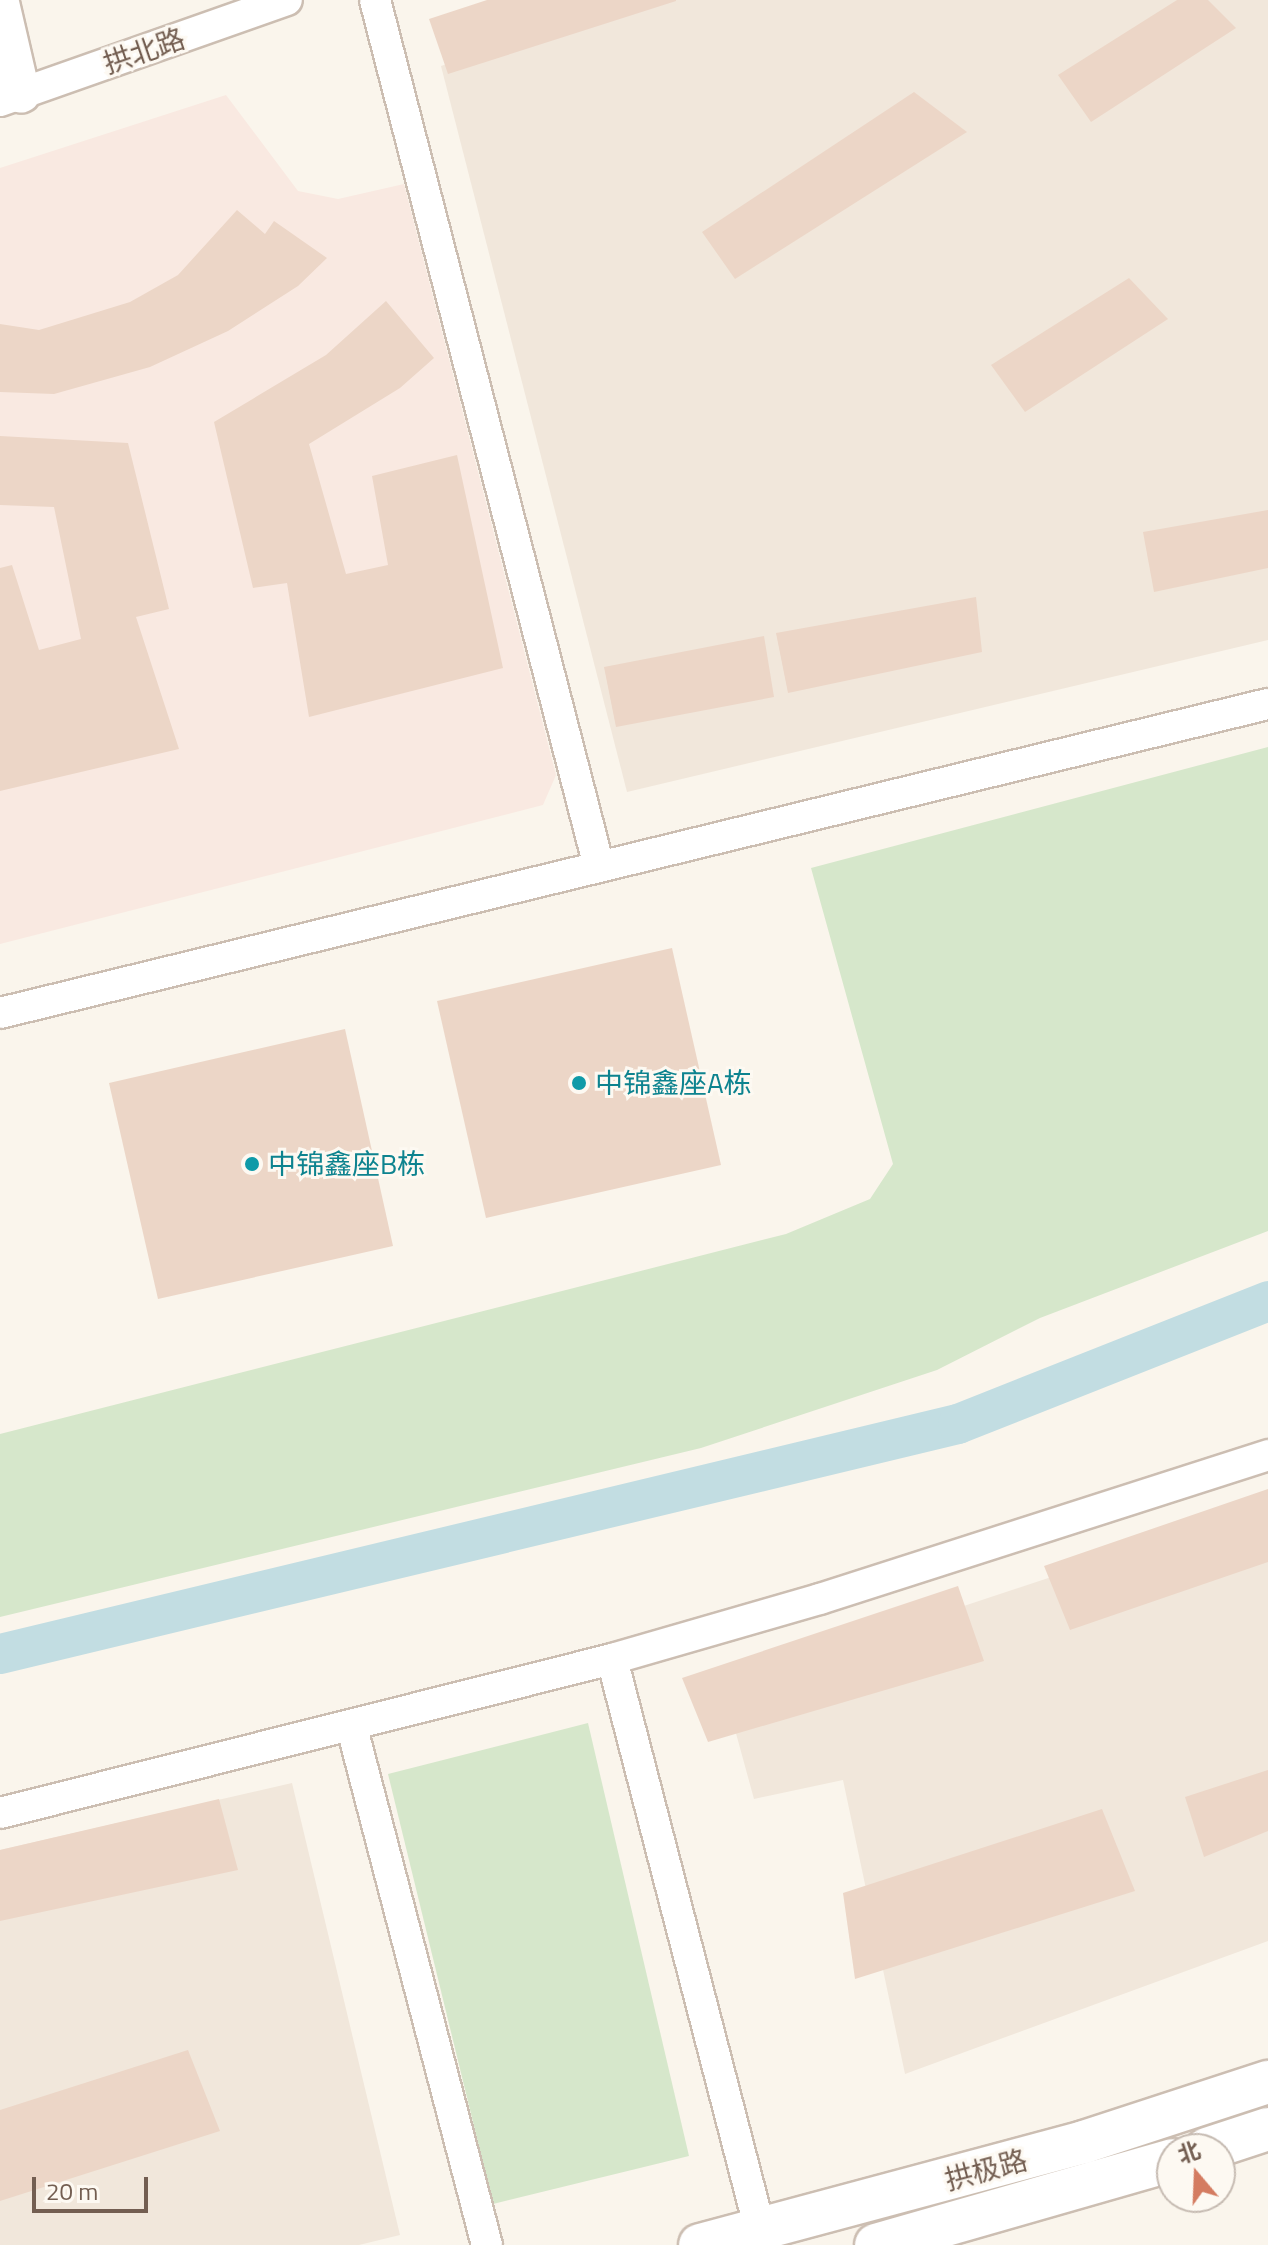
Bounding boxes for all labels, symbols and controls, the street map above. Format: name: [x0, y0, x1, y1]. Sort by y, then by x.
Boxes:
street label: 拱北路: [99, 21, 189, 81]
place label: 中锦鑫座A栋: [595, 1066, 752, 1100]
marker: 中锦鑫座A栋: [570, 1074, 588, 1092]
place label: 中锦鑫座B栋: [268, 1147, 425, 1181]
marker: 中锦鑫座B栋: [243, 1155, 261, 1173]
north arrow: [1156, 2133, 1236, 2213]
text: 北: [1173, 2133, 1205, 2172]
street label: 拱极路: [941, 2143, 1031, 2197]
scale bar: [36, 2161, 152, 2211]
text: 20 m: [46, 2173, 98, 2209]

